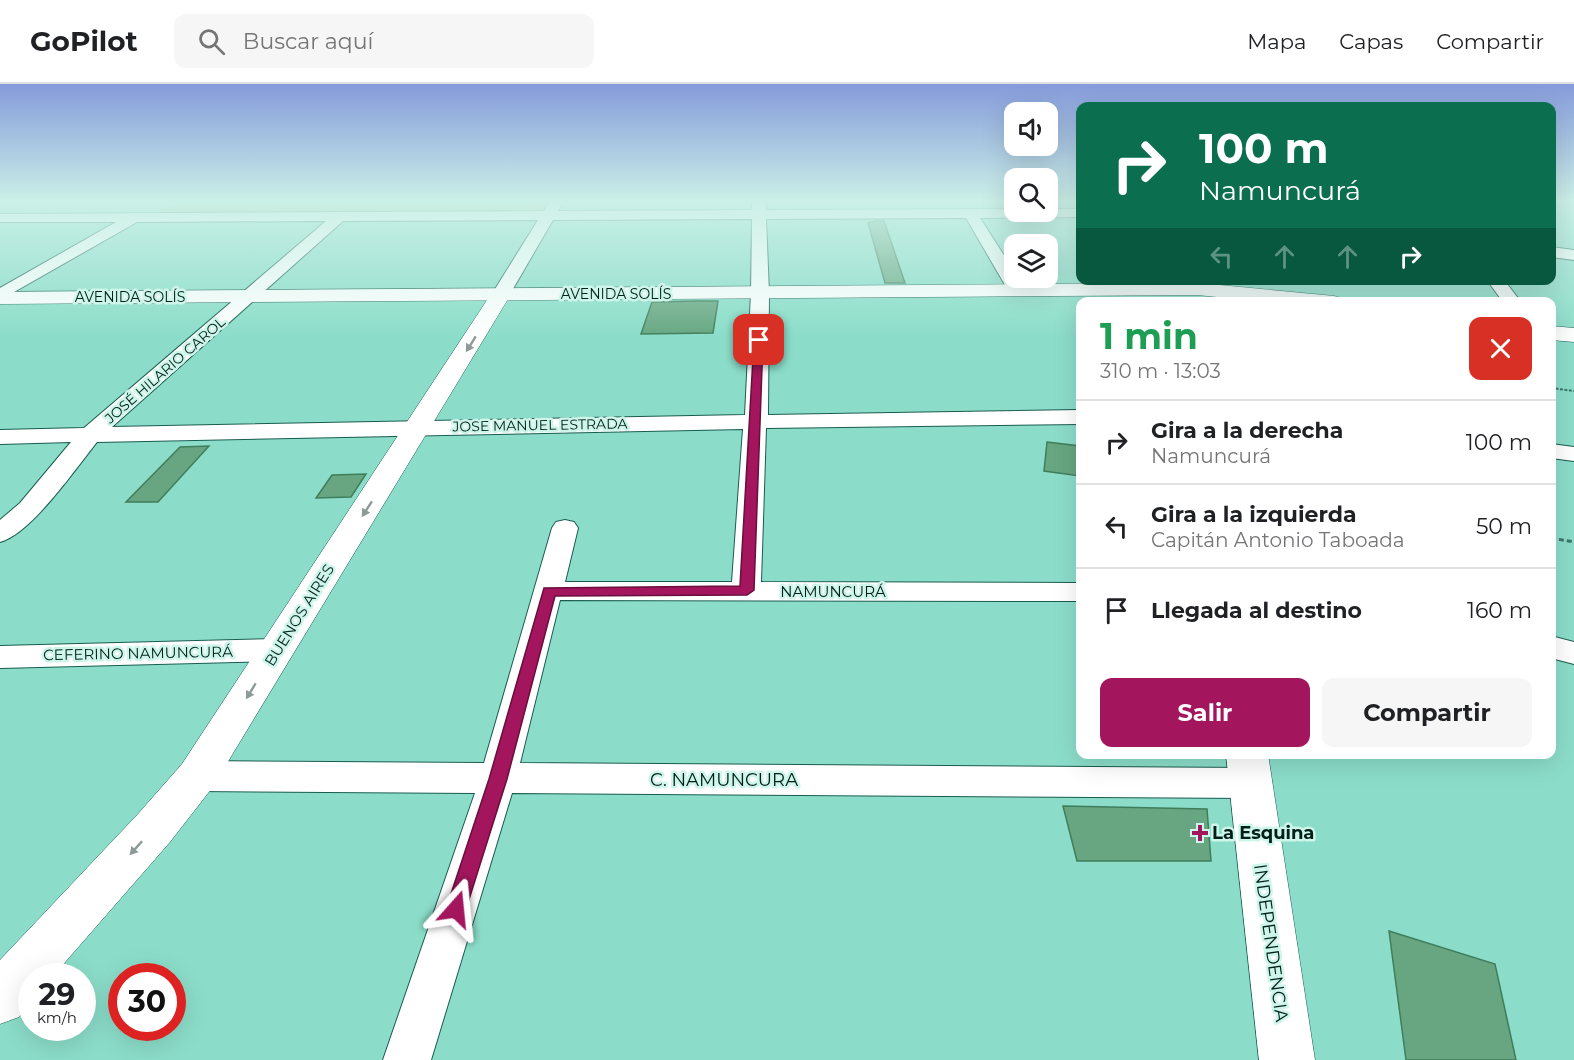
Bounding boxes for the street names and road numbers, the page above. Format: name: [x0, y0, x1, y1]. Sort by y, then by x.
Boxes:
street label: AVENIDA SOLÍS: [561, 285, 671, 303]
street label: AVENIDA SOLÍS: [75, 288, 185, 306]
street label: JOSÉ HILARIO CAROL: [100, 312, 230, 428]
street label: JOSE MANUEL ESTRADA: [451, 414, 629, 436]
street label: BUENOS AIRES: [260, 561, 338, 669]
street label: NAMUNCURÁ: [780, 582, 886, 601]
street label: CEFERINO NAMUNCURÁ: [43, 642, 233, 664]
street label: C. NAMUNCURA: [650, 769, 798, 791]
street label: INDEPENDENCIA: [1249, 863, 1293, 1023]

